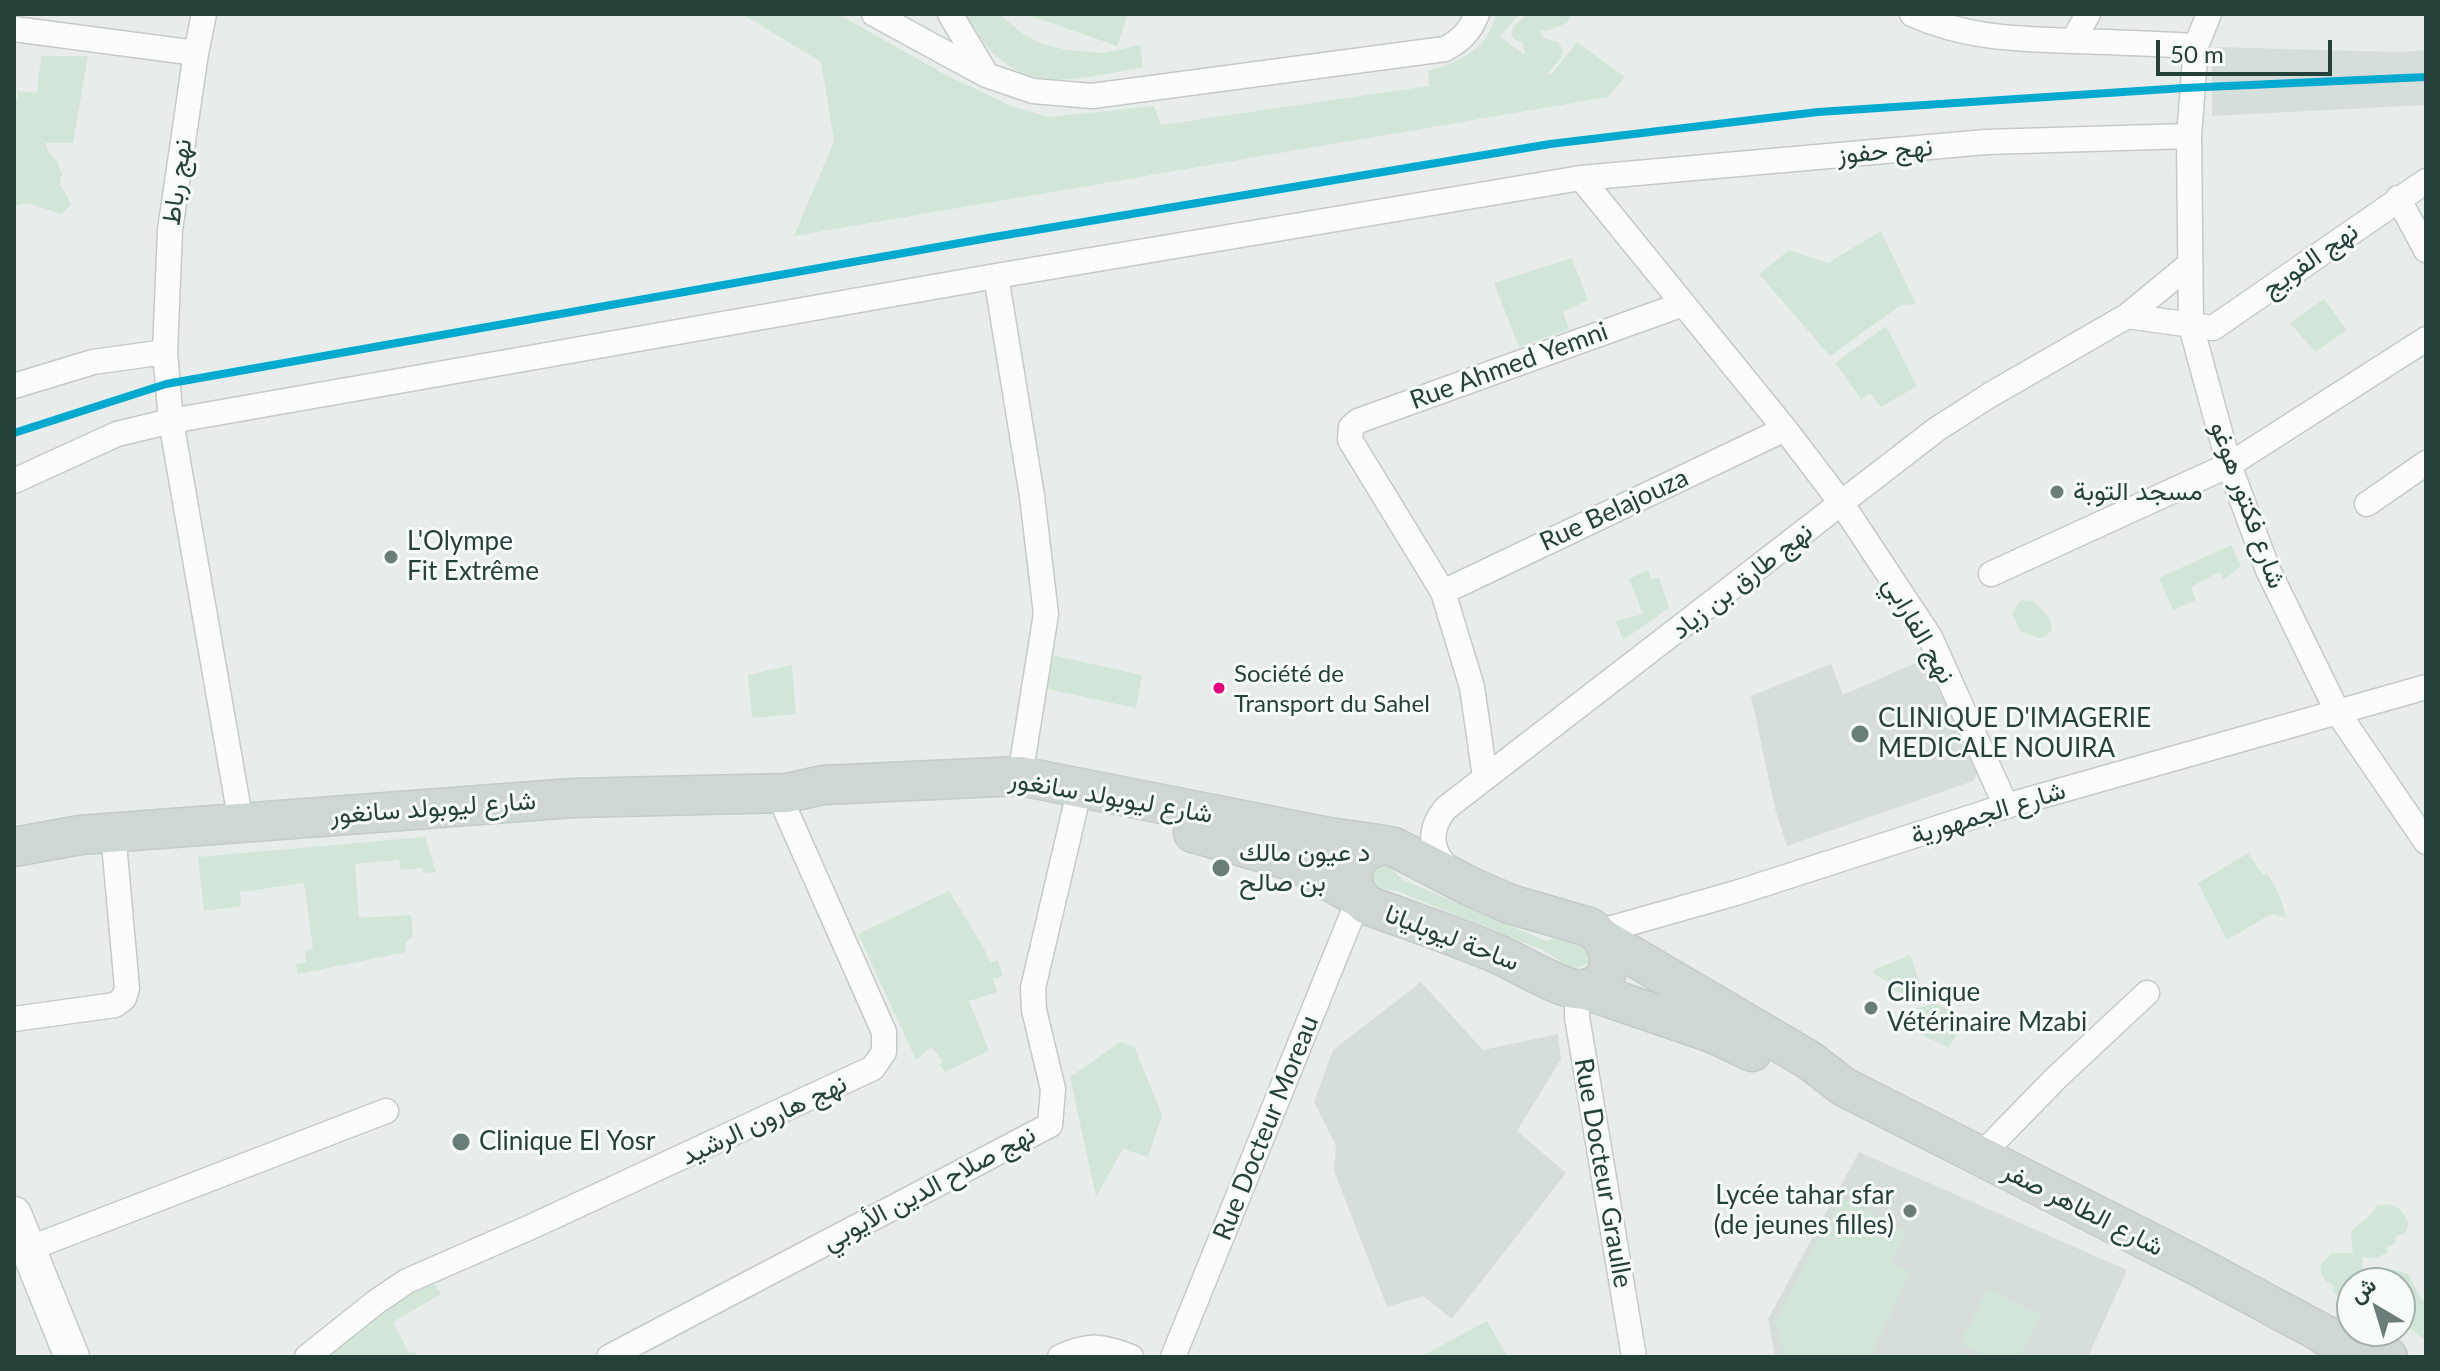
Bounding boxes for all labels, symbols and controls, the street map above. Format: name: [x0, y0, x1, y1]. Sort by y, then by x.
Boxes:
scale bar: [2160, 24, 2336, 74]
text: 50 m: [2170, 39, 2224, 68]
street label: نهج حفوز: [1836, 131, 1934, 171]
street label: نهج رباط: [156, 137, 198, 227]
street label: نهج الفويج: [2256, 216, 2364, 304]
street label: Rue Ahmed Yemni: [1406, 316, 1612, 416]
street label: شارع فكتور هوغو: [2203, 417, 2293, 593]
street label: Rue Belajouza: [1535, 462, 1693, 558]
place label: مسجد التوبة: [2073, 476, 2203, 508]
marker: مسجد التوبة: [2048, 483, 2066, 501]
street label: نهج طارق بن زياد: [1665, 516, 1819, 646]
place label: L'Olympe Fit Extrême: [407, 526, 539, 588]
marker: L'Olympe Fit Extrême: [382, 548, 400, 566]
street label: نهج الفارابي: [1876, 571, 1962, 689]
place label: Société de Transport du Sahel: [1234, 660, 1430, 716]
marker: Société de Transport du Sahel: [1211, 680, 1227, 696]
place label: CLINIQUE D'IMAGERIE MEDICALE NOUIRA: [1878, 703, 2151, 764]
marker: CLINIQUE D'IMAGERIE MEDICALE NOUIRA: [1849, 723, 1871, 745]
street label: شارع ليوبولد سانغور: [1007, 764, 1215, 830]
street label: شارع الجمهورية: [1907, 775, 2069, 851]
street label: شارع ليوبولد سانغور: [329, 785, 537, 831]
place label: د عيون مالك بن صالح: [1239, 837, 1370, 898]
marker: د عيون مالك بن صالح: [1210, 857, 1232, 879]
street label: ساحة ليوبليانا: [1381, 898, 1523, 978]
place label: Clinique Vétérinaire Mzabi: [1887, 977, 2087, 1038]
marker: Clinique Vétérinaire Mzabi: [1862, 999, 1880, 1017]
street label: Rue Docteur Moreau: [1207, 1011, 1325, 1245]
street label: Rue Docteur Graulle: [1567, 1056, 1639, 1290]
street label: نهج هارون الرشيد: [676, 1068, 852, 1172]
street label: نهج صلاح الدين الأيوبي: [817, 1119, 1041, 1257]
place label: Clinique El Yosr: [479, 1126, 655, 1158]
marker: Clinique El Yosr: [450, 1131, 472, 1153]
street label: شارع الطاهر صفر: [1997, 1155, 2169, 1263]
place label: Lycée tahar sfar (de jeunes filles): [1714, 1180, 1894, 1242]
marker: Lycée tahar sfar (de jeunes filles): [1901, 1202, 1919, 1220]
north arrow: [2336, 1267, 2416, 1347]
text: ش: [2343, 1270, 2381, 1308]

